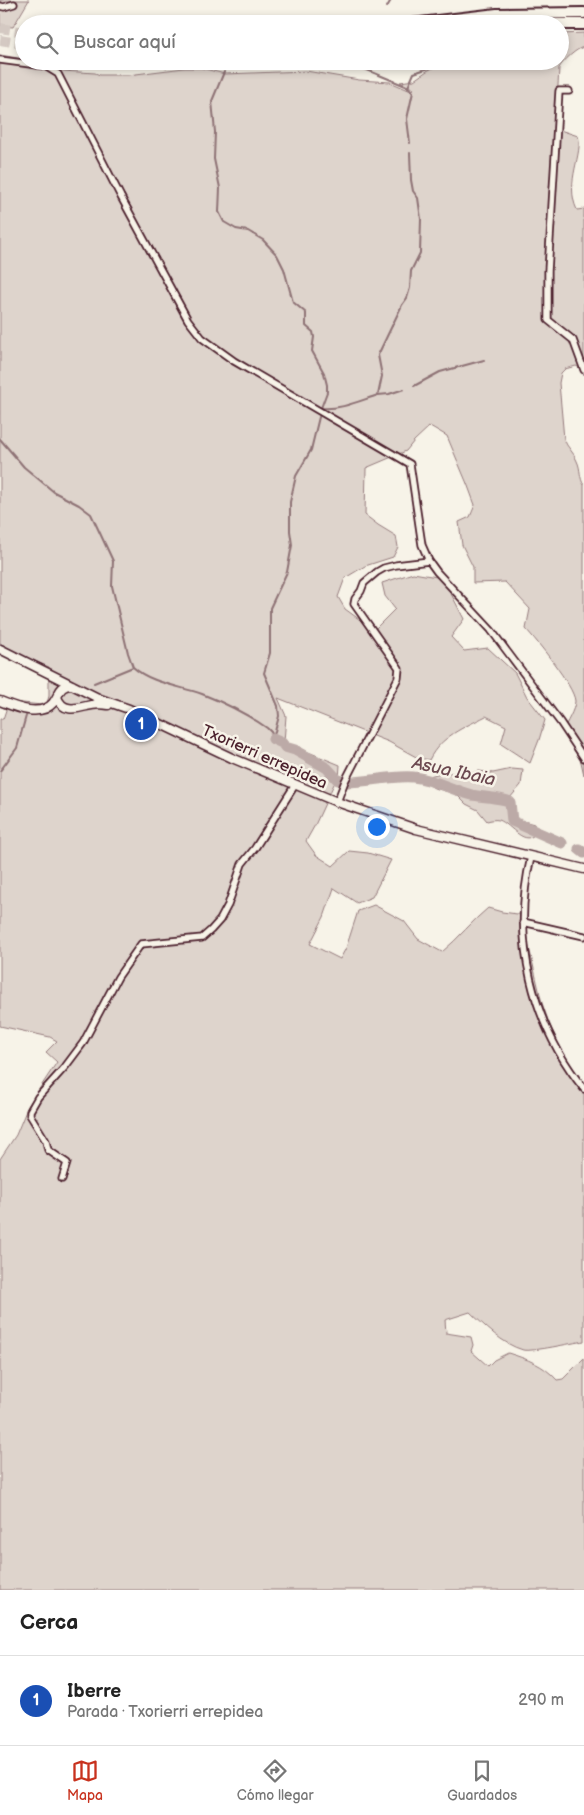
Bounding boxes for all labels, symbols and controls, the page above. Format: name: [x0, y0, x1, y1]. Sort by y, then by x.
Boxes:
search box: [15, 15, 569, 70]
icon: search: [33, 29, 61, 57]
text: Buscar aquí: [73, 31, 176, 54]
pin: 1: [125, 705, 157, 743]
street label: Txorierri errepidea: [199, 721, 330, 794]
water label: Asua Ibaia: [409, 752, 497, 791]
your location: [364, 814, 390, 840]
text: Cerca: [20, 1610, 78, 1635]
text: Iberre: [67, 1680, 121, 1703]
text: 1: [33, 1691, 39, 1710]
text: 290 m: [518, 1691, 564, 1710]
text: Parada · Txorierri errepidea: [67, 1703, 263, 1722]
tab: Mapa: [67, 1757, 103, 1804]
tab: Cómo llegar: [237, 1757, 313, 1804]
tab: Guardados: [447, 1757, 517, 1804]

